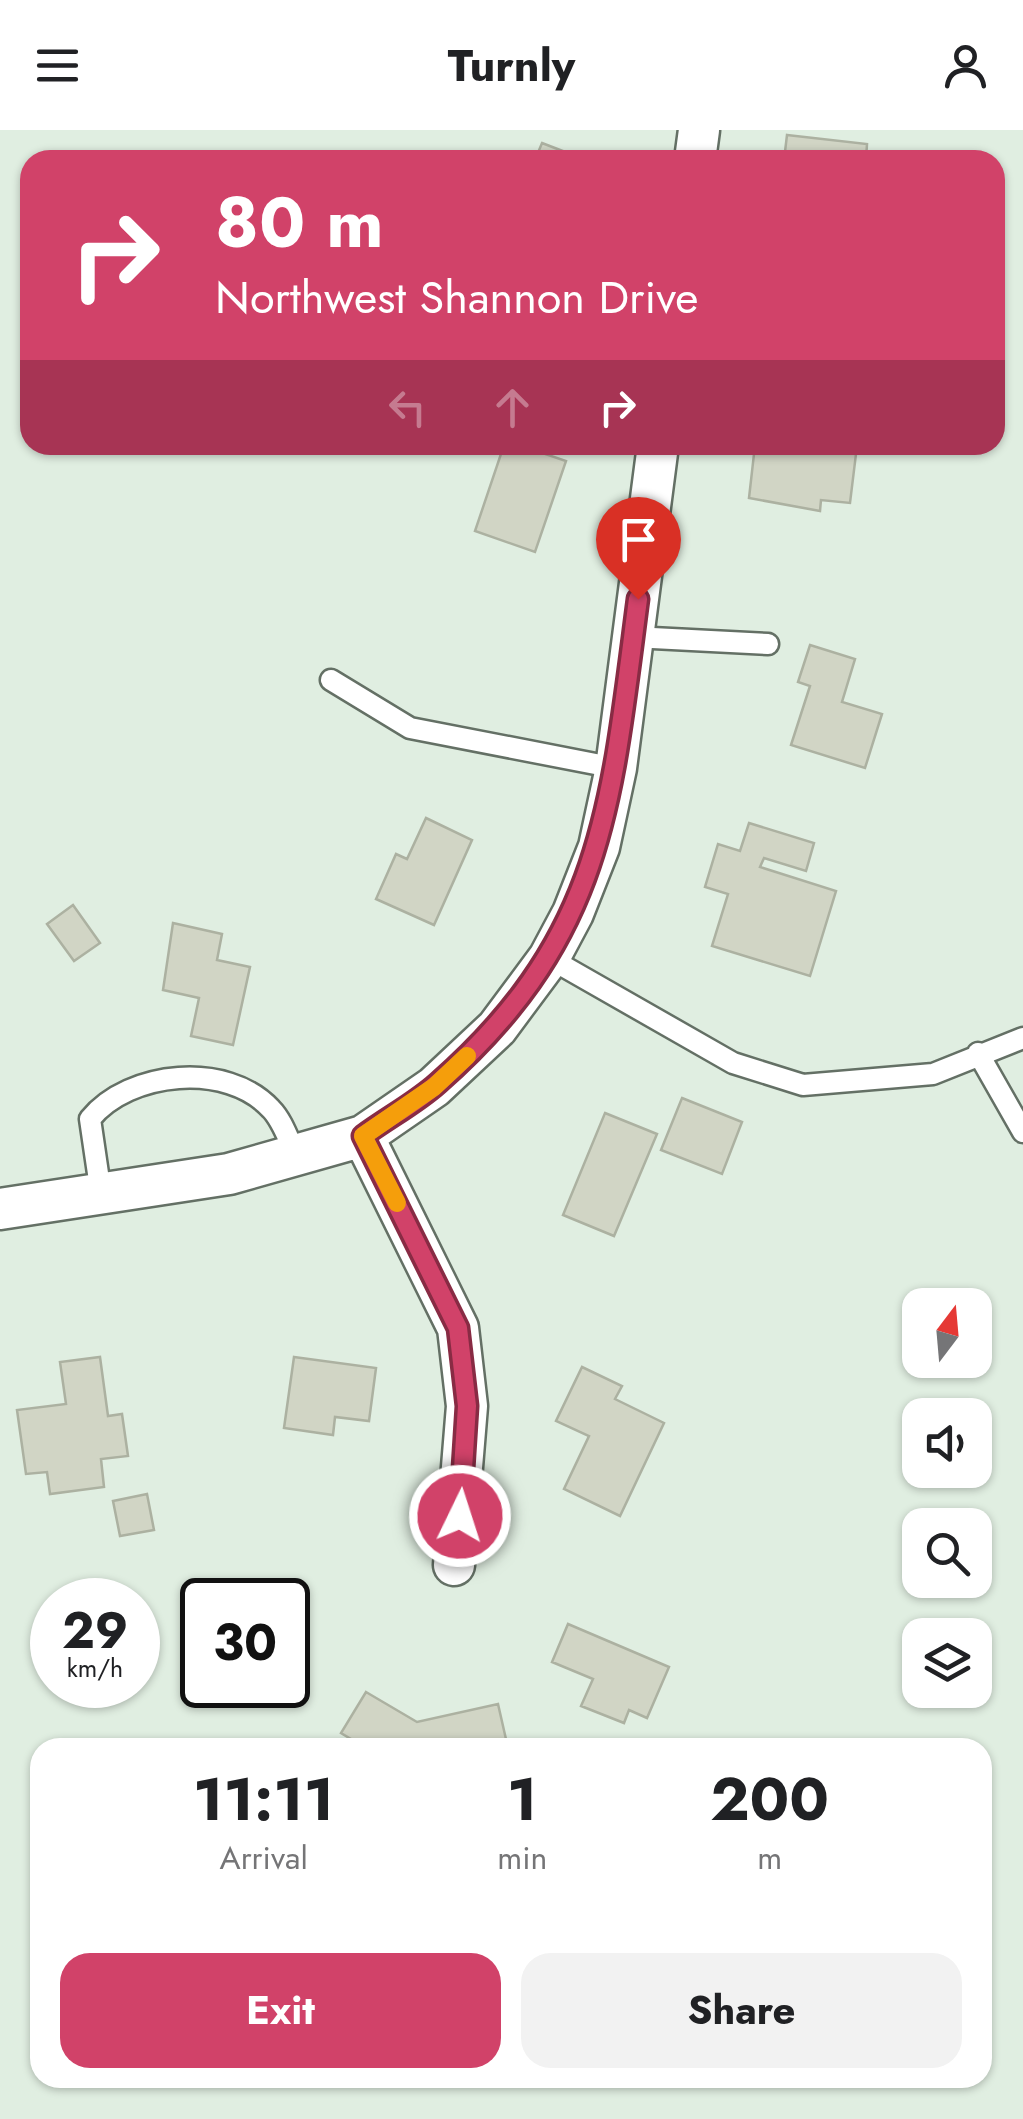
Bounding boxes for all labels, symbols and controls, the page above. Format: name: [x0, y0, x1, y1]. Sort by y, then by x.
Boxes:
text: Turnly: [448, 33, 575, 98]
icon: menu: [30, 38, 85, 93]
icon: person: [938, 38, 993, 93]
text: 80 m: [215, 172, 384, 273]
icon: right: [50, 190, 180, 320]
text: Northwest Shannon Drive: [215, 265, 699, 330]
icon: left: [380, 380, 435, 435]
icon: ahead: [485, 380, 540, 435]
icon: right: [590, 380, 645, 435]
pin: [596, 497, 681, 600]
icon: arrive: [611, 512, 666, 567]
north arrow: [902, 1288, 992, 1378]
map controls: [902, 1288, 992, 1708]
button: sound: [902, 1398, 992, 1488]
position arrow: [408, 1464, 512, 1568]
button: search: [902, 1508, 992, 1598]
speed limit sign: 30: [180, 1578, 310, 1708]
text: 29: [62, 1594, 128, 1667]
button: layers: [902, 1618, 992, 1708]
text: km/h: [67, 1650, 123, 1686]
text: 11:11: [193, 1756, 334, 1843]
text: 1: [507, 1756, 538, 1843]
text: 200: [710, 1756, 829, 1843]
text: Arrival: [220, 1835, 308, 1881]
text: min: [497, 1835, 547, 1881]
text: m: [757, 1835, 782, 1881]
button: Exit: [60, 1953, 501, 2068]
button: Share: [521, 1953, 962, 2068]

